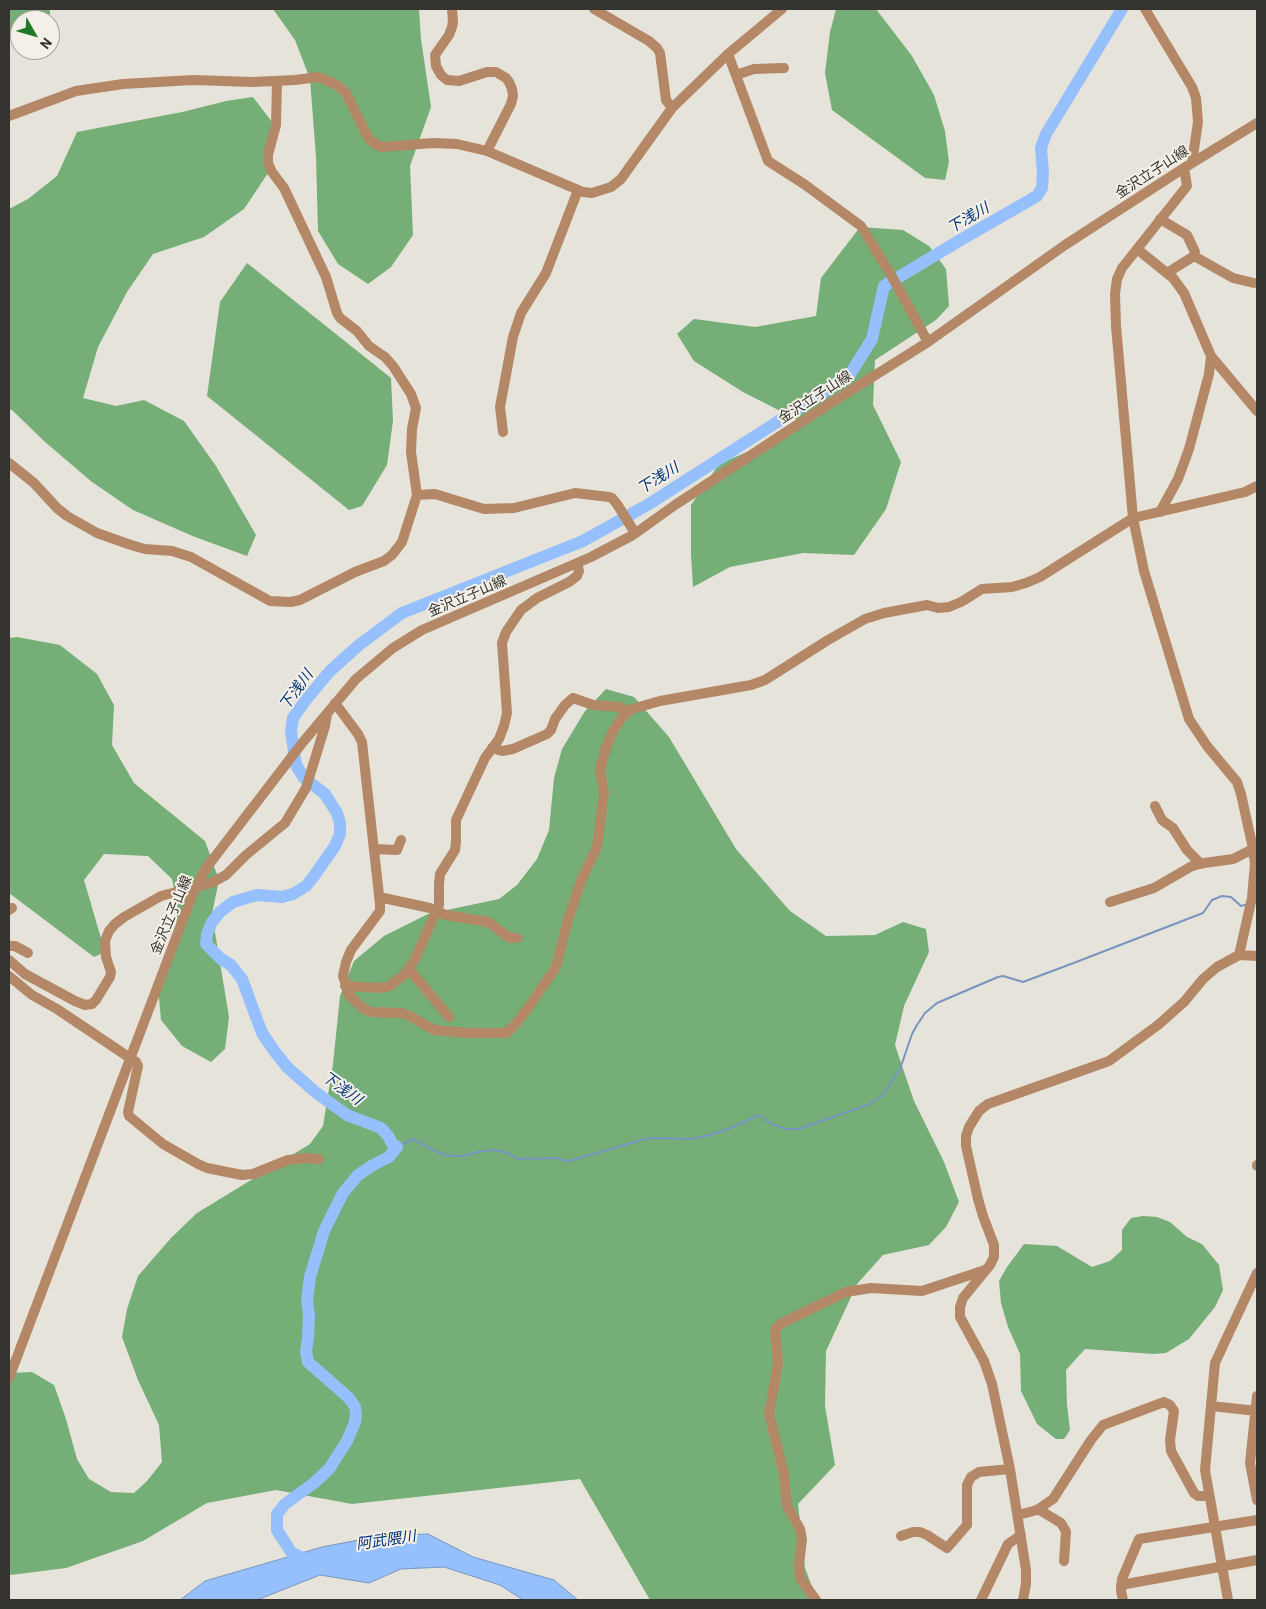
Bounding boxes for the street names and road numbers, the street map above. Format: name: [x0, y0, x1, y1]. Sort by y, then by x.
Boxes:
street label: 金沢立子山線: [1112, 142, 1192, 202]
street label: 金沢立子山線: [775, 367, 855, 427]
street label: 金沢立子山線: [425, 572, 509, 620]
street label: 金沢立子山線: [147, 873, 195, 957]

